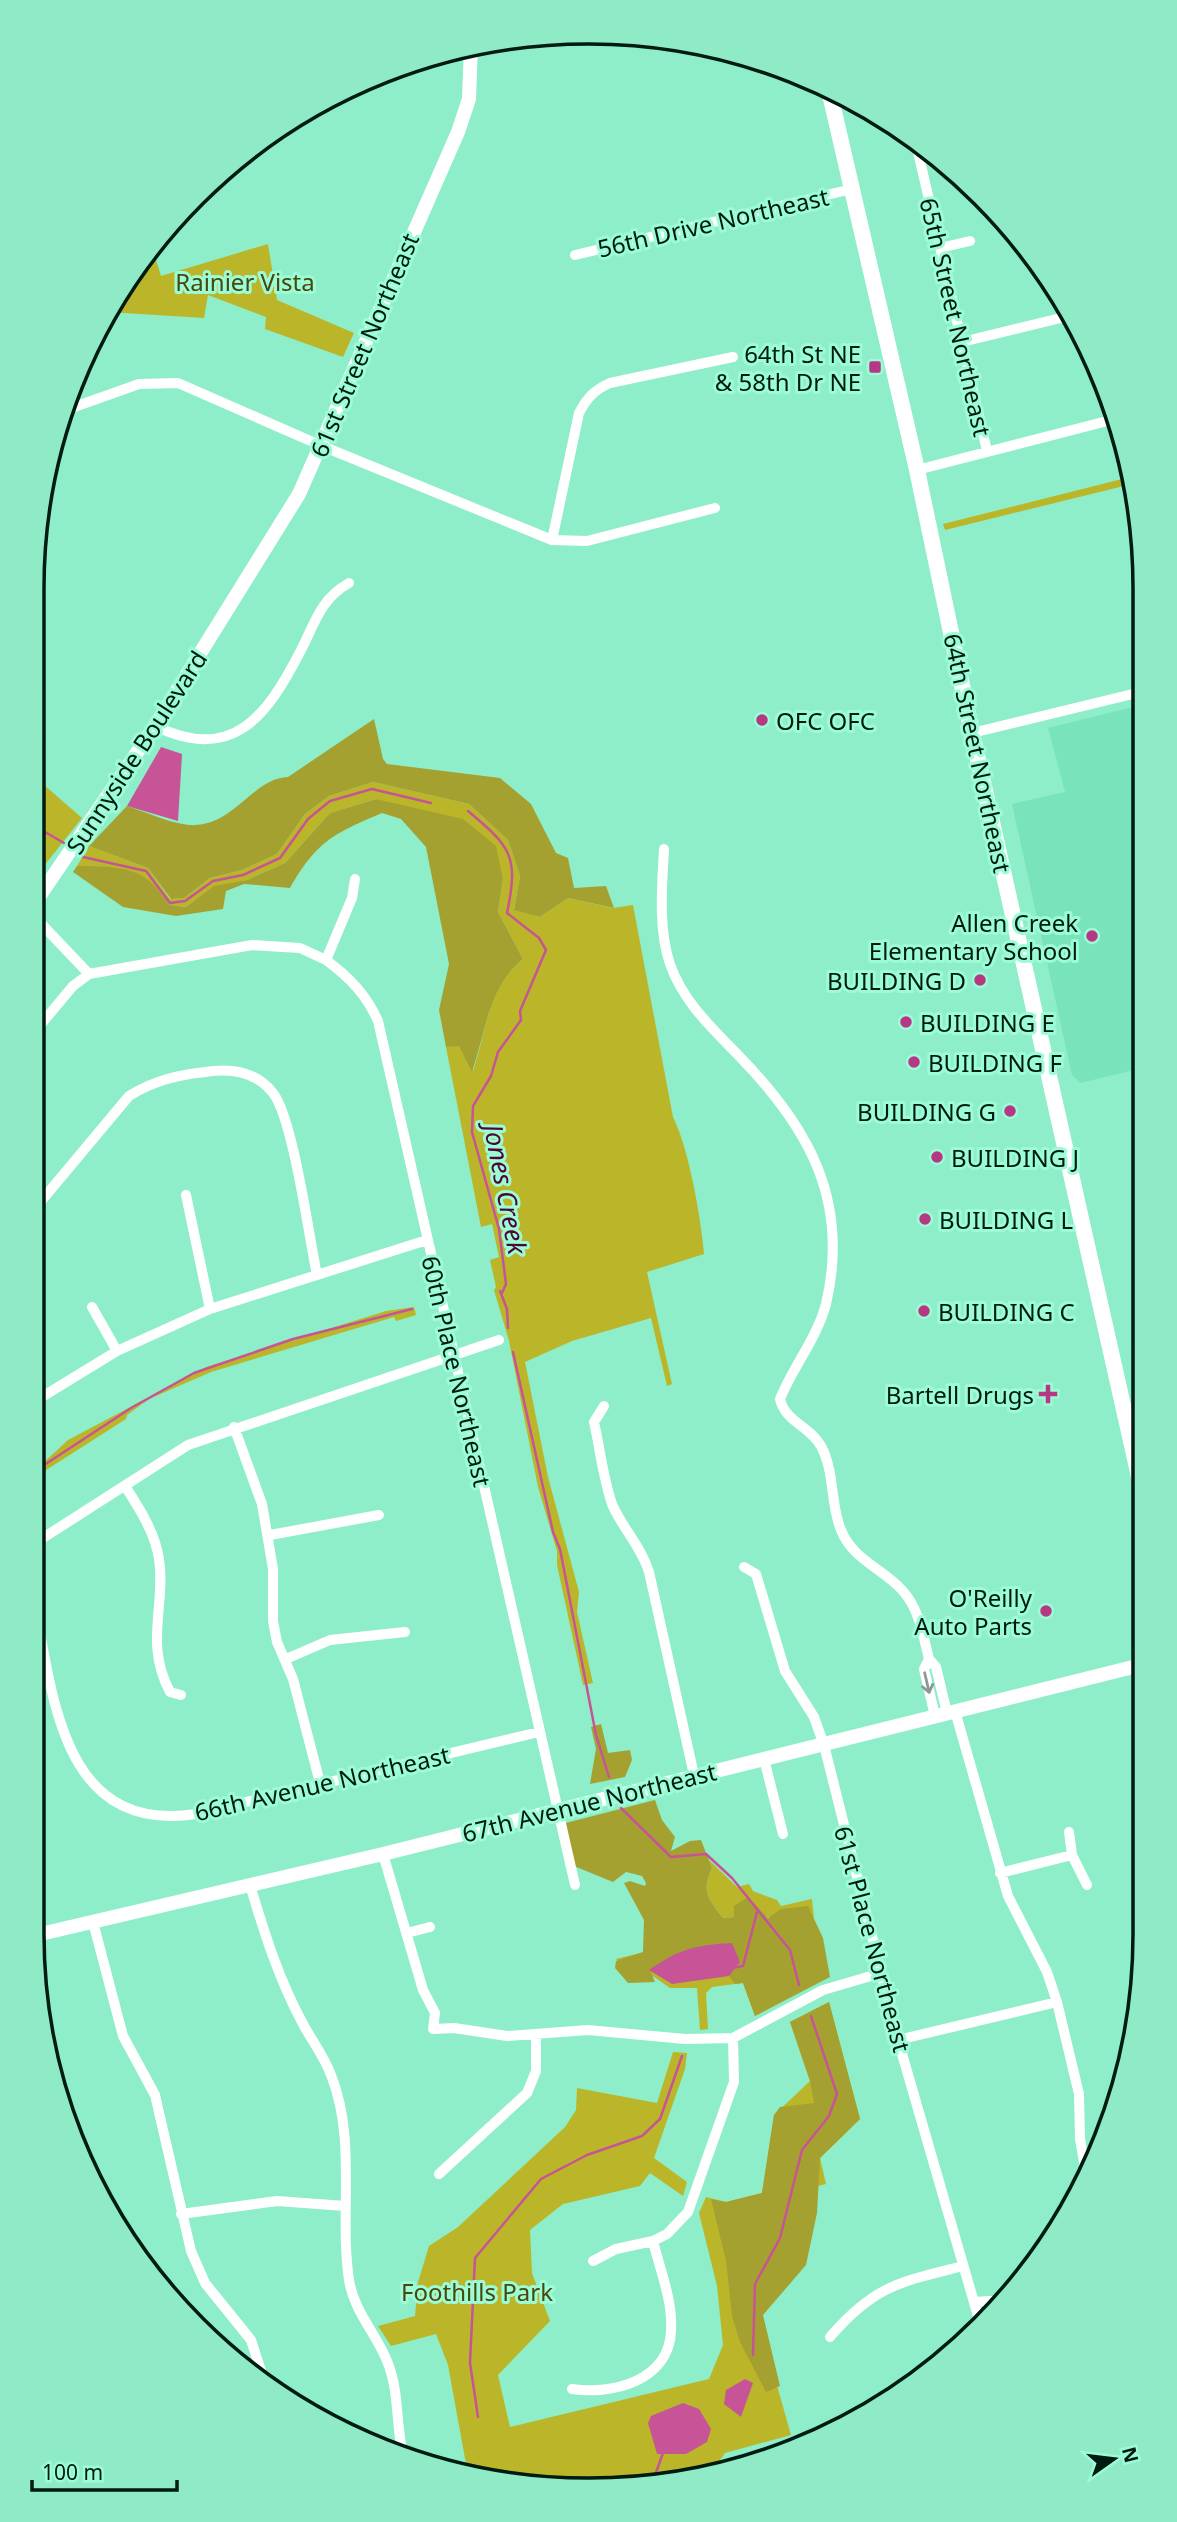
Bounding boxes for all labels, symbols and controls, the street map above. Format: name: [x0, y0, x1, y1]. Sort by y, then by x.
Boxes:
street label: 56th Drive Northeast: [594, 179, 832, 265]
street label: 65th Street Northeast: [913, 195, 1000, 440]
street label: 61st Street Northeast: [302, 228, 426, 462]
park label: Rainier Vista: [175, 265, 315, 298]
place label: 64th St NE & 58th Dr NE: [715, 337, 861, 398]
marker: 64th St NE & 58th Dr NE: [867, 359, 883, 375]
street label: 64th Street Northeast: [937, 630, 1020, 876]
street label: Sunnyside Boulevard: [58, 644, 214, 860]
place label: OFC OFC: [776, 704, 875, 737]
marker: OFC OFC: [754, 712, 770, 728]
place label: Allen Creek Elementary School: [869, 906, 1078, 967]
marker: Allen Creek Elementary School: [1084, 928, 1100, 944]
place label: BUILDING D: [827, 964, 966, 997]
marker: BUILDING D: [972, 972, 988, 988]
place label: BUILDING E: [920, 1006, 1055, 1039]
marker: BUILDING E: [898, 1014, 914, 1030]
place label: BUILDING F: [928, 1046, 1062, 1079]
marker: BUILDING F: [906, 1054, 922, 1070]
place label: BUILDING G: [857, 1095, 996, 1128]
marker: BUILDING G: [1002, 1103, 1018, 1119]
water label: Jones Creek: [475, 1116, 536, 1258]
place label: BUILDING J: [951, 1141, 1079, 1174]
marker: BUILDING J: [929, 1149, 945, 1165]
place label: BUILDING L: [939, 1203, 1073, 1236]
marker: BUILDING L: [917, 1211, 933, 1227]
street label: 60th Place Northeast: [414, 1252, 500, 1490]
place label: BUILDING C: [938, 1295, 1075, 1328]
marker: BUILDING C: [916, 1303, 932, 1319]
place label: Bartell Drugs: [886, 1378, 1034, 1411]
marker: Bartell Drugs: [1040, 1386, 1056, 1402]
place label: O'Reilly Auto Parts: [914, 1581, 1033, 1642]
marker: O'Reilly Auto Parts: [1038, 1603, 1054, 1619]
one-way arrow: [921, 1671, 934, 1694]
street label: 66th Avenue Northeast: [191, 1737, 453, 1828]
street label: 67th Avenue Northeast: [458, 1754, 720, 1850]
street label: 61st Place Northeast: [827, 1822, 919, 2056]
park label: Foothills Park: [401, 2275, 553, 2308]
north arrow: [1079, 2424, 1149, 2494]
text: N: [1116, 2444, 1145, 2466]
scale bar: [32, 2448, 177, 2492]
text: 100 m: [42, 2458, 103, 2486]

